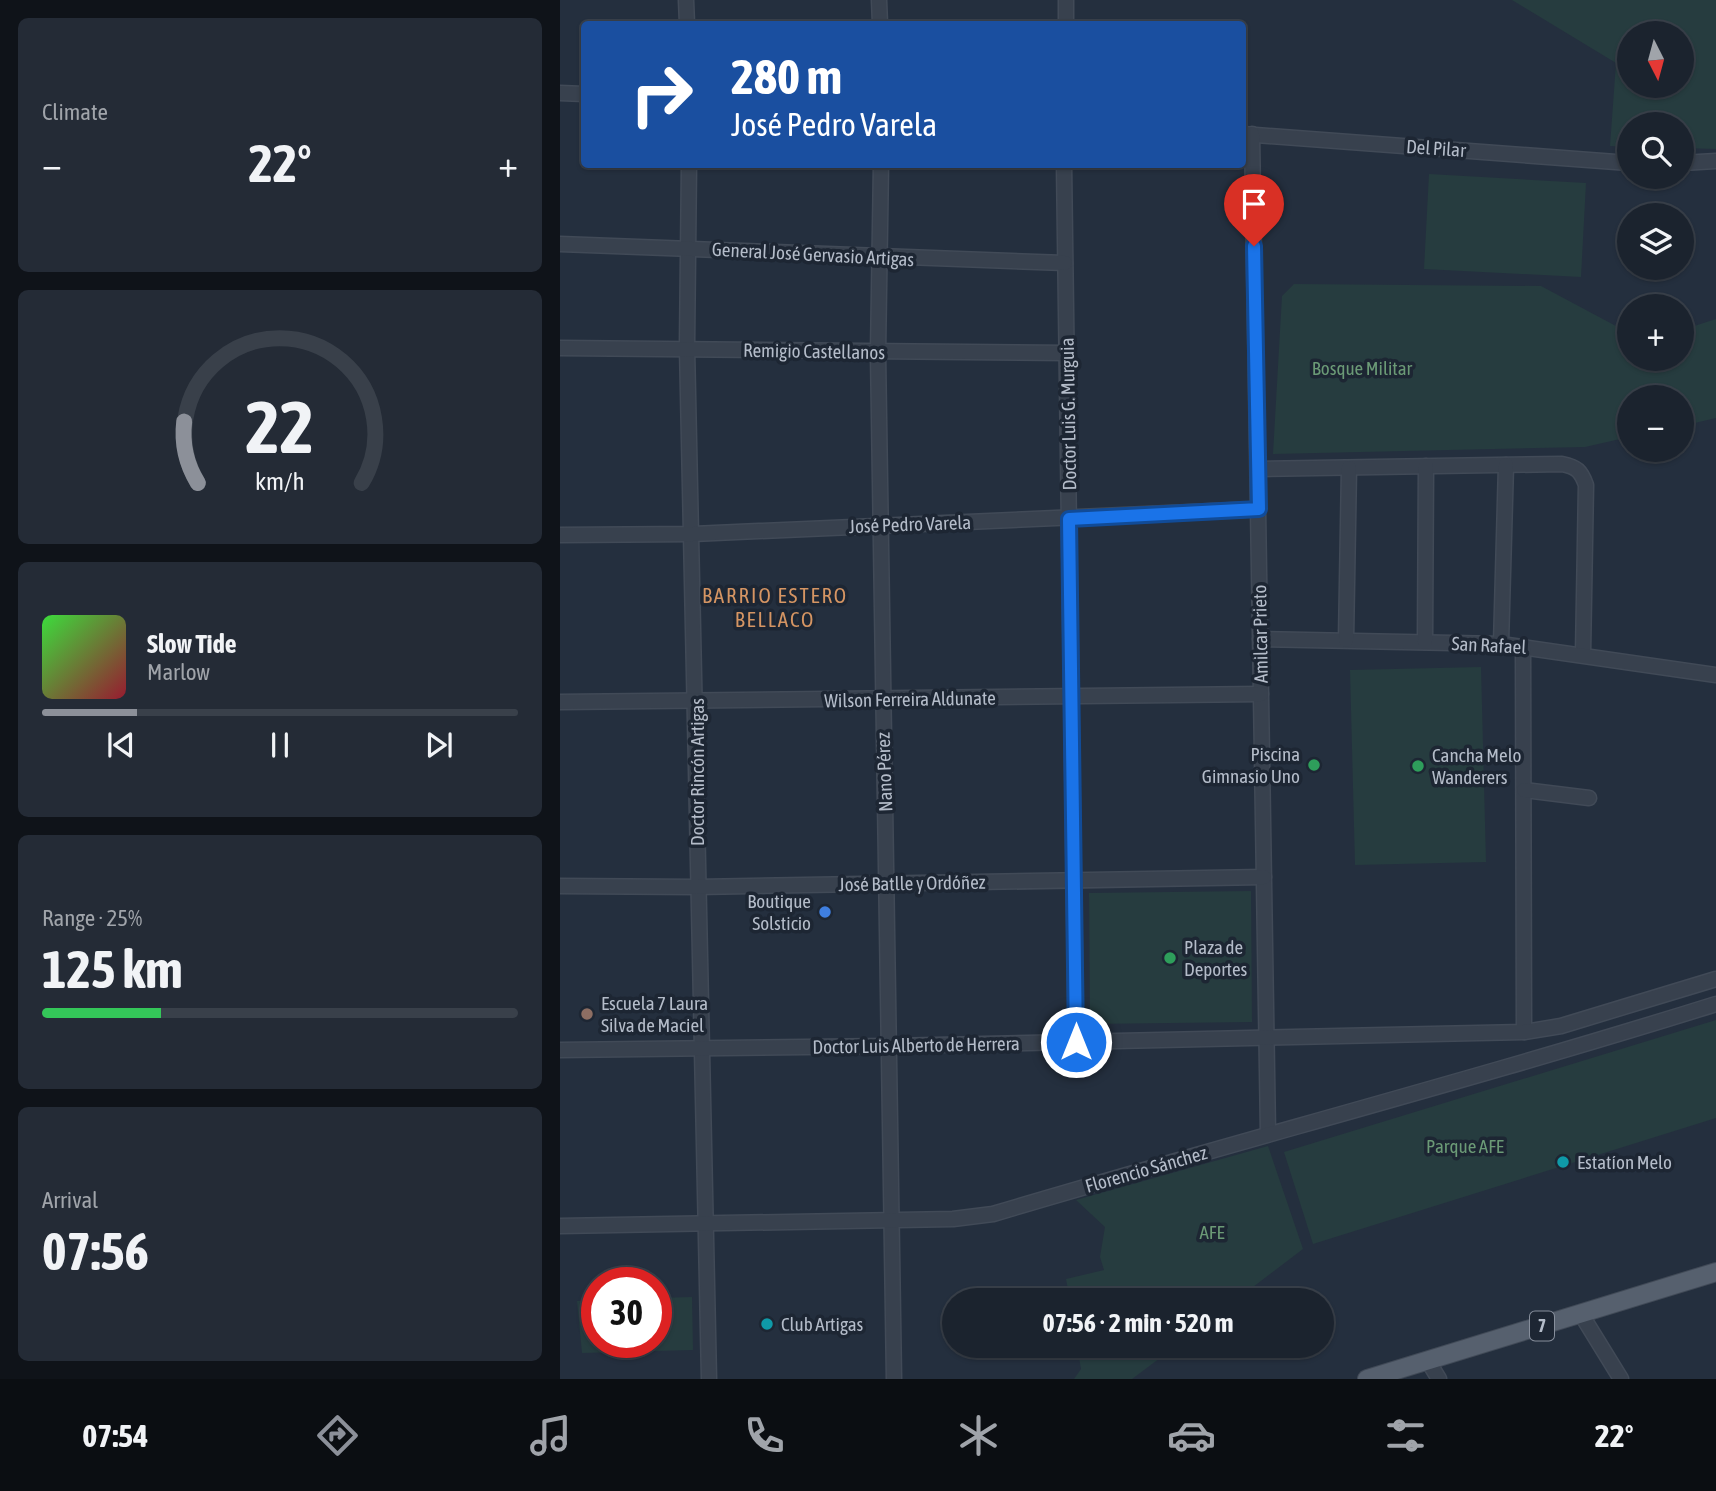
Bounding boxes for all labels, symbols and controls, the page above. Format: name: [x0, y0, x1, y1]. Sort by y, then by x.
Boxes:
north arrow: [1617, 21, 1694, 98]
map controls: [1617, 21, 1694, 462]
text: 280 m: [731, 48, 842, 104]
icon: right: [616, 49, 707, 140]
text: Climate: [42, 99, 108, 125]
text: José Pedro Varela: [731, 106, 937, 143]
button: search: [1617, 112, 1694, 189]
text: 22°: [248, 133, 312, 193]
street label: Del Pilar: [1405, 135, 1467, 161]
text: −: [42, 142, 62, 185]
text: +: [498, 142, 518, 185]
pin: [1224, 174, 1284, 246]
icon: arrive: [1235, 185, 1273, 223]
button: layers: [1617, 203, 1694, 280]
street label: General José Gervasio Artigas: [711, 238, 915, 270]
button: +: [1617, 294, 1694, 371]
street label: Doctor Luis G. Murguia: [1056, 337, 1080, 491]
street label: Remigio Castellanos: [743, 339, 885, 363]
park label: Bosque Militar: [1312, 357, 1413, 379]
button: −: [1617, 385, 1694, 462]
text: 22: [246, 386, 314, 469]
text: km/h: [255, 467, 305, 495]
street label: José Pedro Varela: [848, 511, 972, 537]
district label: BARRIO ESTERO BELLACO: [702, 583, 848, 631]
street label: Amilcar Prieto: [1248, 585, 1272, 683]
text: Slow Tide: [147, 629, 237, 659]
street label: San Rafael: [1451, 632, 1527, 658]
text: Marlow: [147, 659, 210, 685]
street label: Wilson Ferreira Aldunate: [824, 687, 996, 711]
street label: Doctor Rincón Artigas: [686, 698, 708, 846]
icon: previous: [102, 726, 140, 764]
icon: pause: [261, 726, 299, 764]
icon: next: [420, 726, 458, 764]
street label: Nano Pérez: [872, 732, 896, 812]
place label: Piscina Gimnasio Uno: [1202, 743, 1300, 787]
place label: Cancha Melo Wanderers: [1432, 744, 1521, 788]
marker: Piscina Gimnasio Uno: [1306, 757, 1322, 773]
marker: Cancha Melo Wanderers: [1410, 758, 1426, 774]
street label: José Batlle y Ordóñez: [838, 871, 986, 895]
place label: Boutique Solsticio: [747, 890, 811, 934]
marker: Boutique Solsticio: [817, 904, 833, 920]
text: Range · 25%: [42, 905, 142, 931]
place label: Plaza de Deportes: [1184, 936, 1248, 980]
text: 125 km: [42, 939, 183, 999]
marker: Plaza de Deportes: [1162, 950, 1178, 966]
place label: Escuela 7 Laura Silva de Maciel: [601, 992, 708, 1036]
position arrow: [1039, 1005, 1113, 1079]
marker: Escuela 7 Laura Silva de Maciel: [579, 1006, 595, 1022]
street label: Doctor Luis Alberto de Herrera: [812, 1032, 1020, 1058]
park label: Parque AFE: [1426, 1135, 1504, 1157]
street label: Florencio Sánchez: [1083, 1141, 1210, 1197]
place label: Estatíon Melo: [1577, 1151, 1672, 1173]
marker: Estatíon Melo: [1555, 1154, 1571, 1170]
text: Arrival: [42, 1187, 98, 1213]
text: 07:56: [42, 1221, 149, 1281]
park label: AFE: [1199, 1221, 1225, 1243]
speed limit sign: 30: [581, 1267, 672, 1358]
text: 07:56 · 2 min · 520 m: [1043, 1308, 1233, 1338]
road number: 7: [1530, 1311, 1554, 1340]
place label: Club Artigas: [781, 1313, 864, 1335]
marker: Club Artigas: [759, 1316, 775, 1332]
icon: directions: [313, 1411, 362, 1460]
icon: music: [526, 1411, 575, 1460]
icon: phone: [740, 1411, 789, 1460]
icon: climate: [954, 1411, 1003, 1460]
icon: car: [1167, 1411, 1216, 1460]
icon: filters: [1381, 1411, 1430, 1460]
text: 07:54: [82, 1417, 148, 1454]
text: 22°: [1595, 1417, 1634, 1454]

